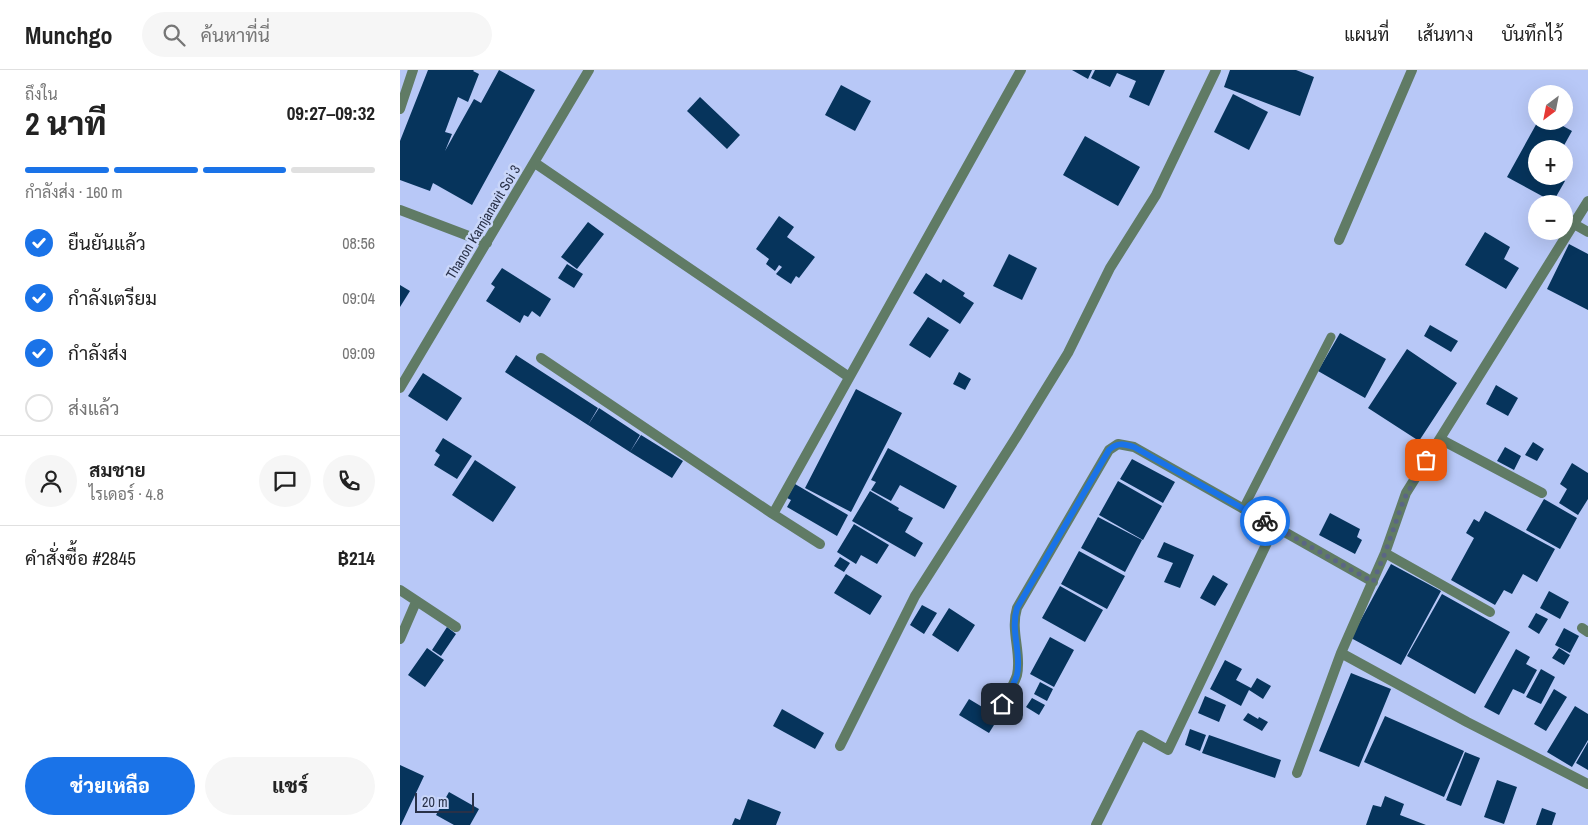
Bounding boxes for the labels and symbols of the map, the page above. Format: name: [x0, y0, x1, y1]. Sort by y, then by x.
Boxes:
north arrow: [1528, 85, 1572, 130]
street label: Thanon Karnjanavit Soi 3: [442, 162, 524, 282]
pin: [1405, 439, 1447, 481]
courier: [1240, 496, 1290, 546]
pin: [981, 683, 1023, 725]
scale bar: [415, 790, 474, 813]

